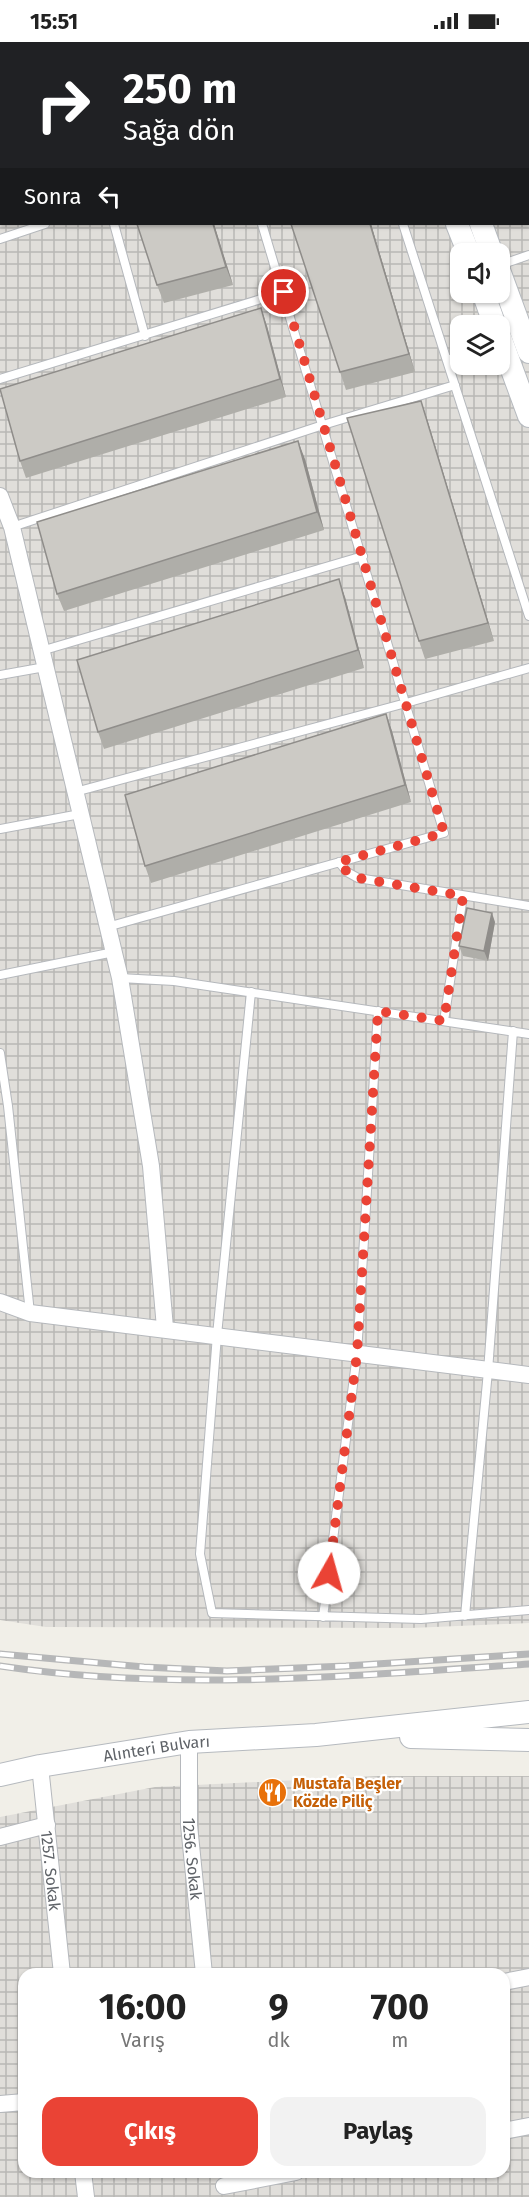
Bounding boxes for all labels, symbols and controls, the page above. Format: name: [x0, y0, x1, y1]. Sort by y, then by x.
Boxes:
text: 15:51: [30, 8, 78, 35]
text: 250 m: [123, 64, 237, 114]
icon: right: [24, 66, 102, 144]
text: Sağa dön: [123, 115, 235, 147]
icon: left: [93, 180, 126, 213]
text: Sonra: [24, 183, 81, 210]
map controls: [450, 243, 510, 375]
button: sound: [450, 243, 510, 303]
pin: [258, 266, 309, 317]
icon: arrive: [267, 275, 300, 308]
button: layers: [450, 315, 510, 375]
position arrow: [297, 1541, 361, 1605]
street label: Alınteri Bulvarı: [102, 1731, 210, 1765]
place label: Mustafa Beşler Közde Piliç: [293, 1774, 402, 1812]
restaurant icon: Mustafa Beşler Közde Piliç: [256, 1776, 288, 1808]
street label: 1256. Sokak: [180, 1818, 206, 1902]
street label: 1257. Sokak: [37, 1829, 65, 1912]
text: 16:00: [99, 1985, 187, 2029]
text: 9: [269, 1985, 289, 2029]
text: 700: [371, 1985, 429, 2029]
text: Varış: [121, 2028, 165, 2052]
text: dk: [268, 2028, 290, 2052]
text: m: [391, 2028, 408, 2052]
button: Çıkış: [42, 2097, 258, 2166]
button: Paylaş: [270, 2097, 486, 2166]

